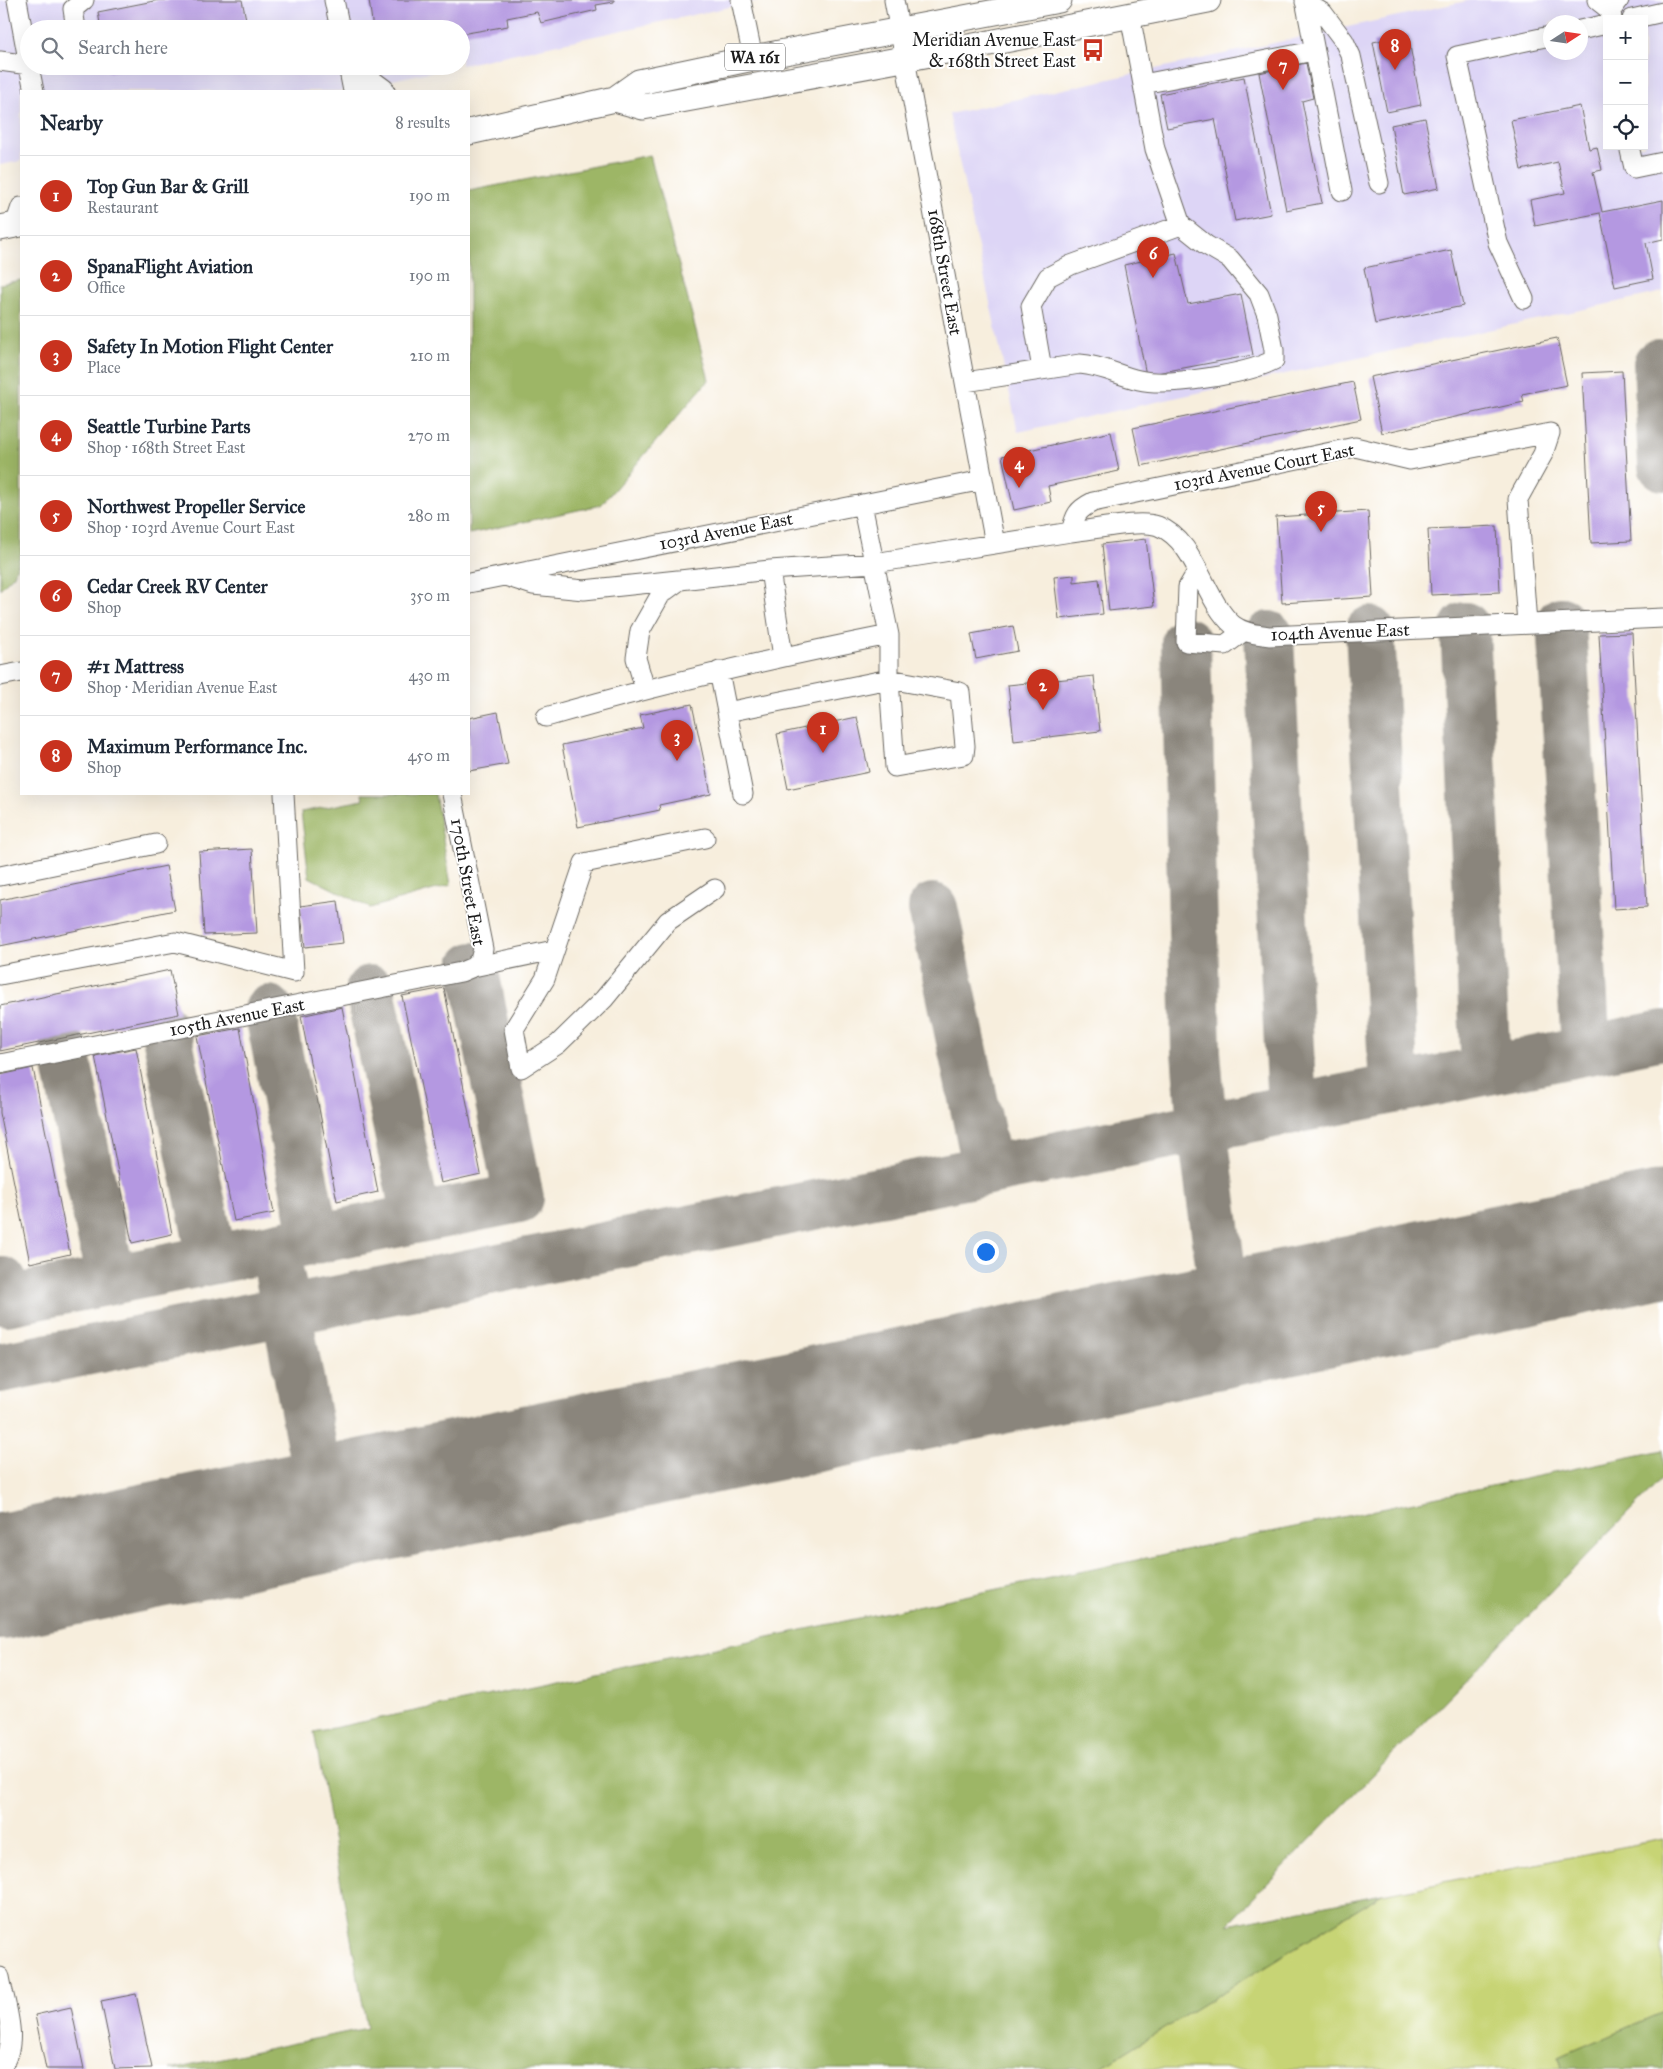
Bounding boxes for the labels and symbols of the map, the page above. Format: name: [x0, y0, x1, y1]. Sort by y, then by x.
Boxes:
north arrow: [1543, 15, 1588, 60]
place label: Meridian Avenue East & 168th Street East: [912, 29, 1077, 72]
pin: 8: [1379, 29, 1411, 70]
bus stop icon: Meridian Avenue East & 168th Street East: [1080, 37, 1106, 63]
road number: WA 161: [725, 44, 785, 70]
pin: 7: [1267, 49, 1299, 90]
street label: 168th Street East: [923, 207, 967, 338]
pin: 6: [1137, 237, 1169, 278]
street label: 103rd Avenue Court East: [1172, 439, 1357, 495]
pin: 4: [1003, 447, 1035, 488]
pin: 5: [1305, 491, 1337, 532]
street label: 103rd Avenue East: [657, 507, 795, 555]
street label: 104th Avenue East: [1270, 619, 1411, 645]
pin: 2: [1027, 669, 1059, 710]
pin: 1: [807, 712, 839, 753]
pin: 3: [661, 720, 693, 761]
street label: 170th Street East: [446, 816, 490, 948]
street label: 105th Avenue East: [167, 993, 307, 1041]
your location: [973, 1239, 999, 1265]

